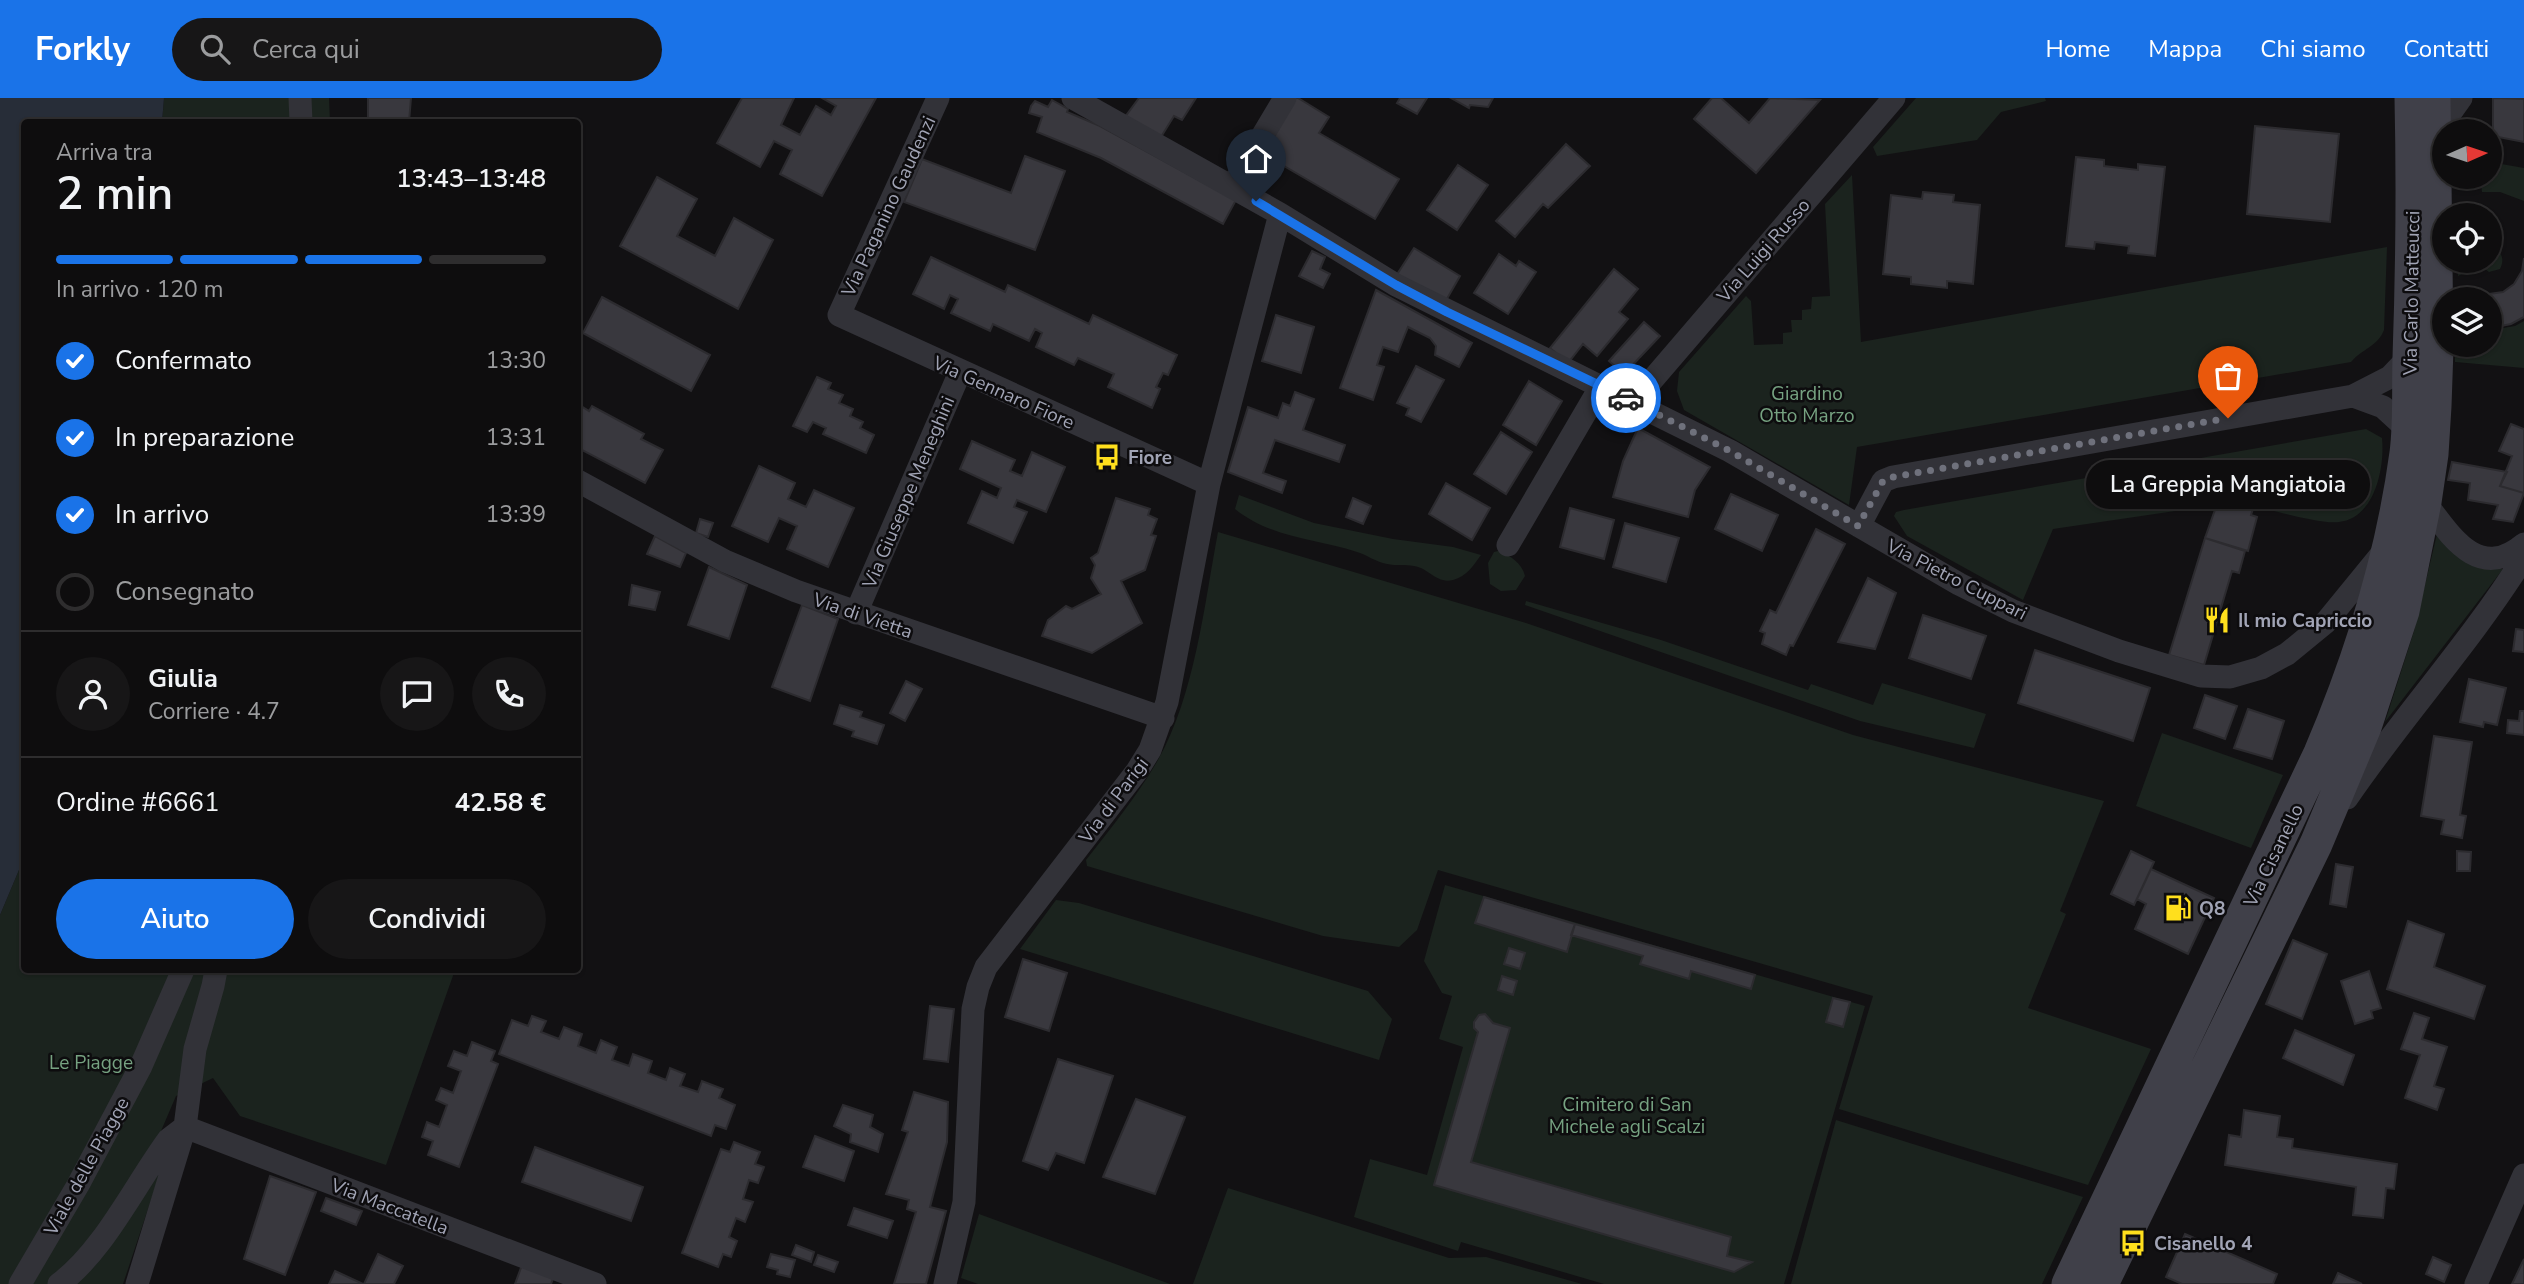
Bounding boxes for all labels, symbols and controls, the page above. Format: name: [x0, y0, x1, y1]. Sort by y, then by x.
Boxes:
search box: [172, 18, 662, 81]
text: Forkly: [35, 27, 130, 72]
icon: search: [196, 30, 234, 68]
text: Cerca qui: [252, 32, 360, 67]
text: Home: [2045, 33, 2110, 65]
text: Mappa: [2148, 33, 2222, 65]
text: Chi siamo: [2260, 33, 2366, 65]
text: Contatti: [2404, 33, 2489, 65]
street label: Via Paganino Gaudenzi: [835, 112, 942, 302]
north arrow: [2432, 119, 2502, 189]
map controls: [2432, 119, 2502, 357]
pin: [1226, 129, 1286, 201]
text: Arriva tra: [56, 137, 153, 168]
icon: home: [1237, 140, 1275, 178]
text: 13:43–13:48: [396, 161, 546, 196]
text: 2 min: [56, 162, 173, 225]
street label: Via Luigi Russo: [1711, 193, 1816, 309]
button: locate: [2432, 203, 2502, 273]
street label: Via Carlo Matteucci: [2398, 210, 2426, 377]
text: In arrivo · 120 m: [56, 274, 223, 305]
button: layers: [2432, 287, 2502, 357]
icon: check: [56, 342, 94, 380]
text: Confermato: [115, 343, 252, 378]
text: 13:30: [486, 345, 546, 376]
pin: [2198, 346, 2258, 418]
street label: Via Gennaro Fiore: [928, 350, 1078, 436]
icon: bag: [2209, 357, 2247, 395]
courier: [1591, 363, 1661, 433]
icon: car: [1607, 379, 1645, 417]
park label: Giardino Otto Marzo: [1759, 381, 1855, 429]
street label: Via Giuseppe Meneghini: [856, 392, 961, 593]
icon: check: [56, 419, 94, 457]
text: In preparazione: [115, 420, 294, 455]
text: 13:31: [486, 422, 546, 453]
bus stop icon: Fiore: [1092, 442, 1122, 472]
place label: Fiore: [1128, 445, 1172, 471]
callout: La Greppia Mangiatoia: [2086, 460, 2370, 509]
text: La Greppia Mangiatoia: [2110, 469, 2346, 500]
icon: check: [56, 496, 94, 534]
text: In arrivo: [115, 497, 209, 532]
text: 13:39: [486, 499, 546, 530]
street label: Via Pietro Cuppari: [1881, 533, 2031, 627]
text: Consegnato: [115, 574, 254, 609]
street label: Via di Vietta: [809, 586, 916, 645]
restaurant icon: Il mio Capriccio: [2202, 605, 2232, 635]
place label: Il mio Capriccio: [2238, 608, 2372, 634]
button: person: [56, 657, 130, 731]
button: chat: [380, 657, 454, 731]
button: phone: [472, 657, 546, 731]
text: Giulia: [148, 661, 218, 696]
text: Corriere · 4.7: [148, 696, 280, 727]
street label: Via di Parigi: [1072, 752, 1155, 850]
text: Ordine #6661: [56, 785, 220, 820]
text: 42.58 €: [455, 785, 546, 820]
street label: Via Cisanello: [2237, 800, 2310, 912]
button: Aiuto: [56, 879, 294, 959]
button: Condividi: [308, 879, 546, 959]
fuel station icon: Q8: [2163, 893, 2193, 923]
place label: Q8: [2199, 896, 2225, 922]
park label: Le Piagge: [49, 1050, 133, 1076]
park label: Cimitero di San Michele agli Scalzi: [1549, 1092, 1705, 1140]
street label: Viale delle Piagge: [38, 1093, 136, 1241]
street label: Via Maccatella: [326, 1172, 452, 1241]
bus stop icon: Cisanello 4: [2118, 1228, 2148, 1258]
place label: Cisanello 4: [2154, 1231, 2252, 1257]

